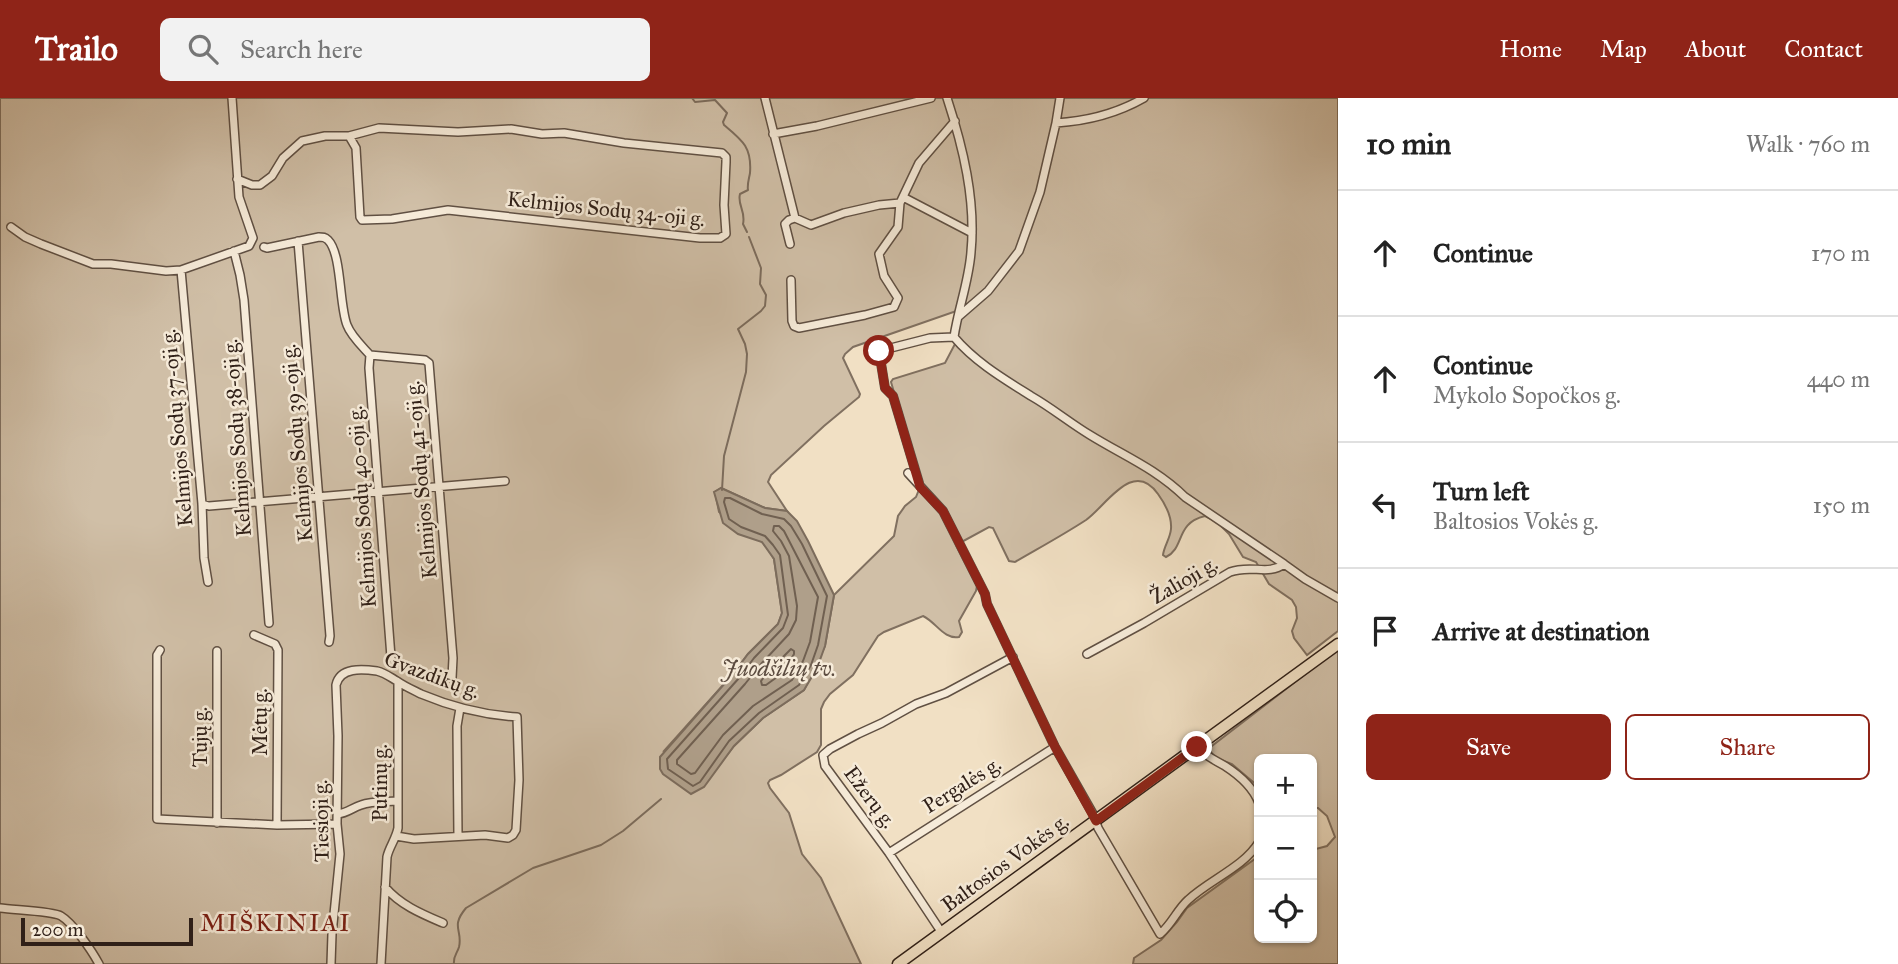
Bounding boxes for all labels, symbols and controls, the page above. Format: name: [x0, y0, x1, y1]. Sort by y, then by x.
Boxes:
search box: [160, 18, 650, 81]
text: Trailo: [35, 29, 118, 69]
icon: search: [184, 30, 222, 68]
text: Search here: [240, 33, 363, 65]
text: Home: [1499, 34, 1562, 64]
text: Map: [1600, 34, 1647, 64]
text: About: [1685, 34, 1746, 64]
text: Contact: [1784, 34, 1863, 64]
text: 10 min: [1366, 126, 1451, 162]
text: Walk · 760 m: [1746, 130, 1870, 158]
street label: Kelmijos Sodų 34-oji g.: [506, 186, 706, 232]
icon: ahead: [1366, 234, 1404, 272]
text: Continue: [1433, 237, 1533, 269]
text: 170 m: [1811, 239, 1870, 267]
street label: Kelmijos Sodų 37-oji g.: [155, 328, 199, 528]
route start: [863, 335, 894, 366]
street label: Kelmijos Sodų 38-oji g.: [217, 338, 257, 538]
street label: Kelmijos Sodų 39-oji g.: [275, 343, 319, 543]
text: Continue: [1433, 349, 1533, 381]
icon: ahead: [1366, 360, 1404, 398]
text: 440 m: [1807, 365, 1870, 393]
street label: Kelmijos Sodų 41-oji g.: [399, 380, 443, 580]
text: Mykolo Sopočkos g.: [1433, 381, 1621, 409]
street label: Kelmijos Sodų 40-oji g.: [342, 405, 382, 609]
text: Turn left: [1433, 475, 1529, 507]
icon: left: [1366, 486, 1404, 524]
text: 150 m: [1813, 491, 1870, 519]
text: Baltosios Vokės g.: [1433, 507, 1599, 535]
street label: Žalioji g.: [1145, 549, 1222, 610]
icon: arrive: [1366, 612, 1404, 650]
text: Arrive at destination: [1433, 615, 1650, 647]
street label: Gvazdikų g.: [381, 646, 483, 704]
water label: Juodšilių tv.: [720, 654, 836, 682]
street label: Mėtų g.: [247, 688, 273, 756]
street label: Tujų g.: [187, 707, 213, 767]
button: Save: [1366, 714, 1611, 780]
button: Share: [1625, 714, 1870, 780]
route end: [1181, 731, 1212, 762]
street label: Putinų g.: [367, 744, 393, 822]
street label: Pergalės g.: [918, 751, 1006, 819]
map controls: [1254, 754, 1317, 943]
button: +: [1254, 754, 1317, 817]
street label: Ežerų g.: [838, 761, 902, 833]
street label: Tiesioji g.: [307, 780, 335, 862]
street label: Baltosios Vokės g.: [936, 808, 1074, 918]
button: −: [1254, 817, 1317, 880]
button: locate: [1254, 880, 1317, 943]
district label: MIŠKINIAI: [200, 908, 352, 938]
scale bar: [21, 915, 192, 947]
text: 200 m: [32, 918, 84, 941]

